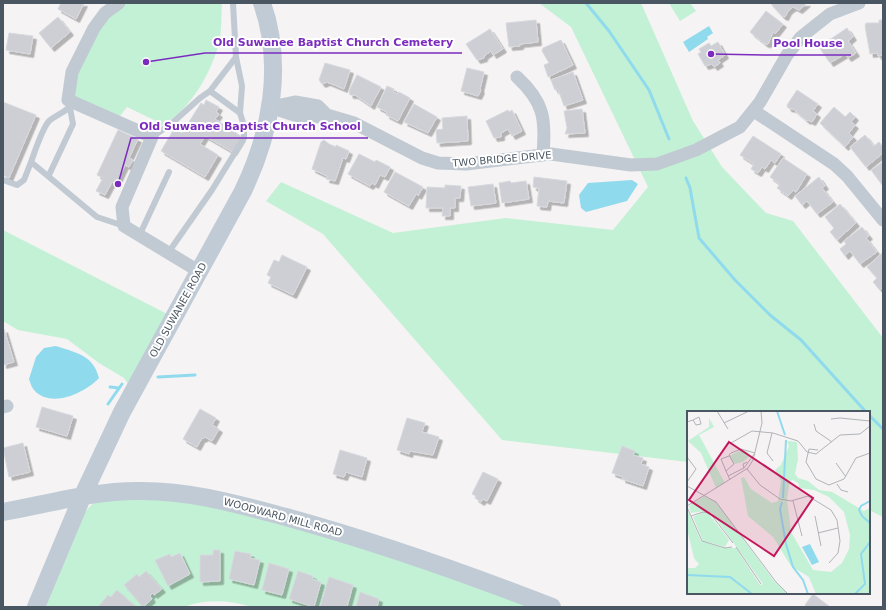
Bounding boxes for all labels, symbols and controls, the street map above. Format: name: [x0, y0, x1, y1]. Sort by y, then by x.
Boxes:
callout: Old Suwanee Baptist Church Cemetery: [205, 30, 462, 53]
callout: Pool House: [765, 32, 851, 55]
text: Old Suwanee Baptist Church Cemetery: [213, 36, 453, 49]
text: Pool House: [773, 37, 843, 50]
callout: Old Suwanee Baptist Church School: [131, 115, 368, 138]
text: Old Suwanee Baptist Church School: [139, 120, 361, 133]
street label: TWO BRIDGE DRIVE: [451, 149, 552, 169]
street label: OLD SUWANEE ROAD: [147, 260, 209, 359]
inset map: [687, 411, 870, 594]
street label: WOODWARD MILL ROAD: [222, 496, 344, 538]

